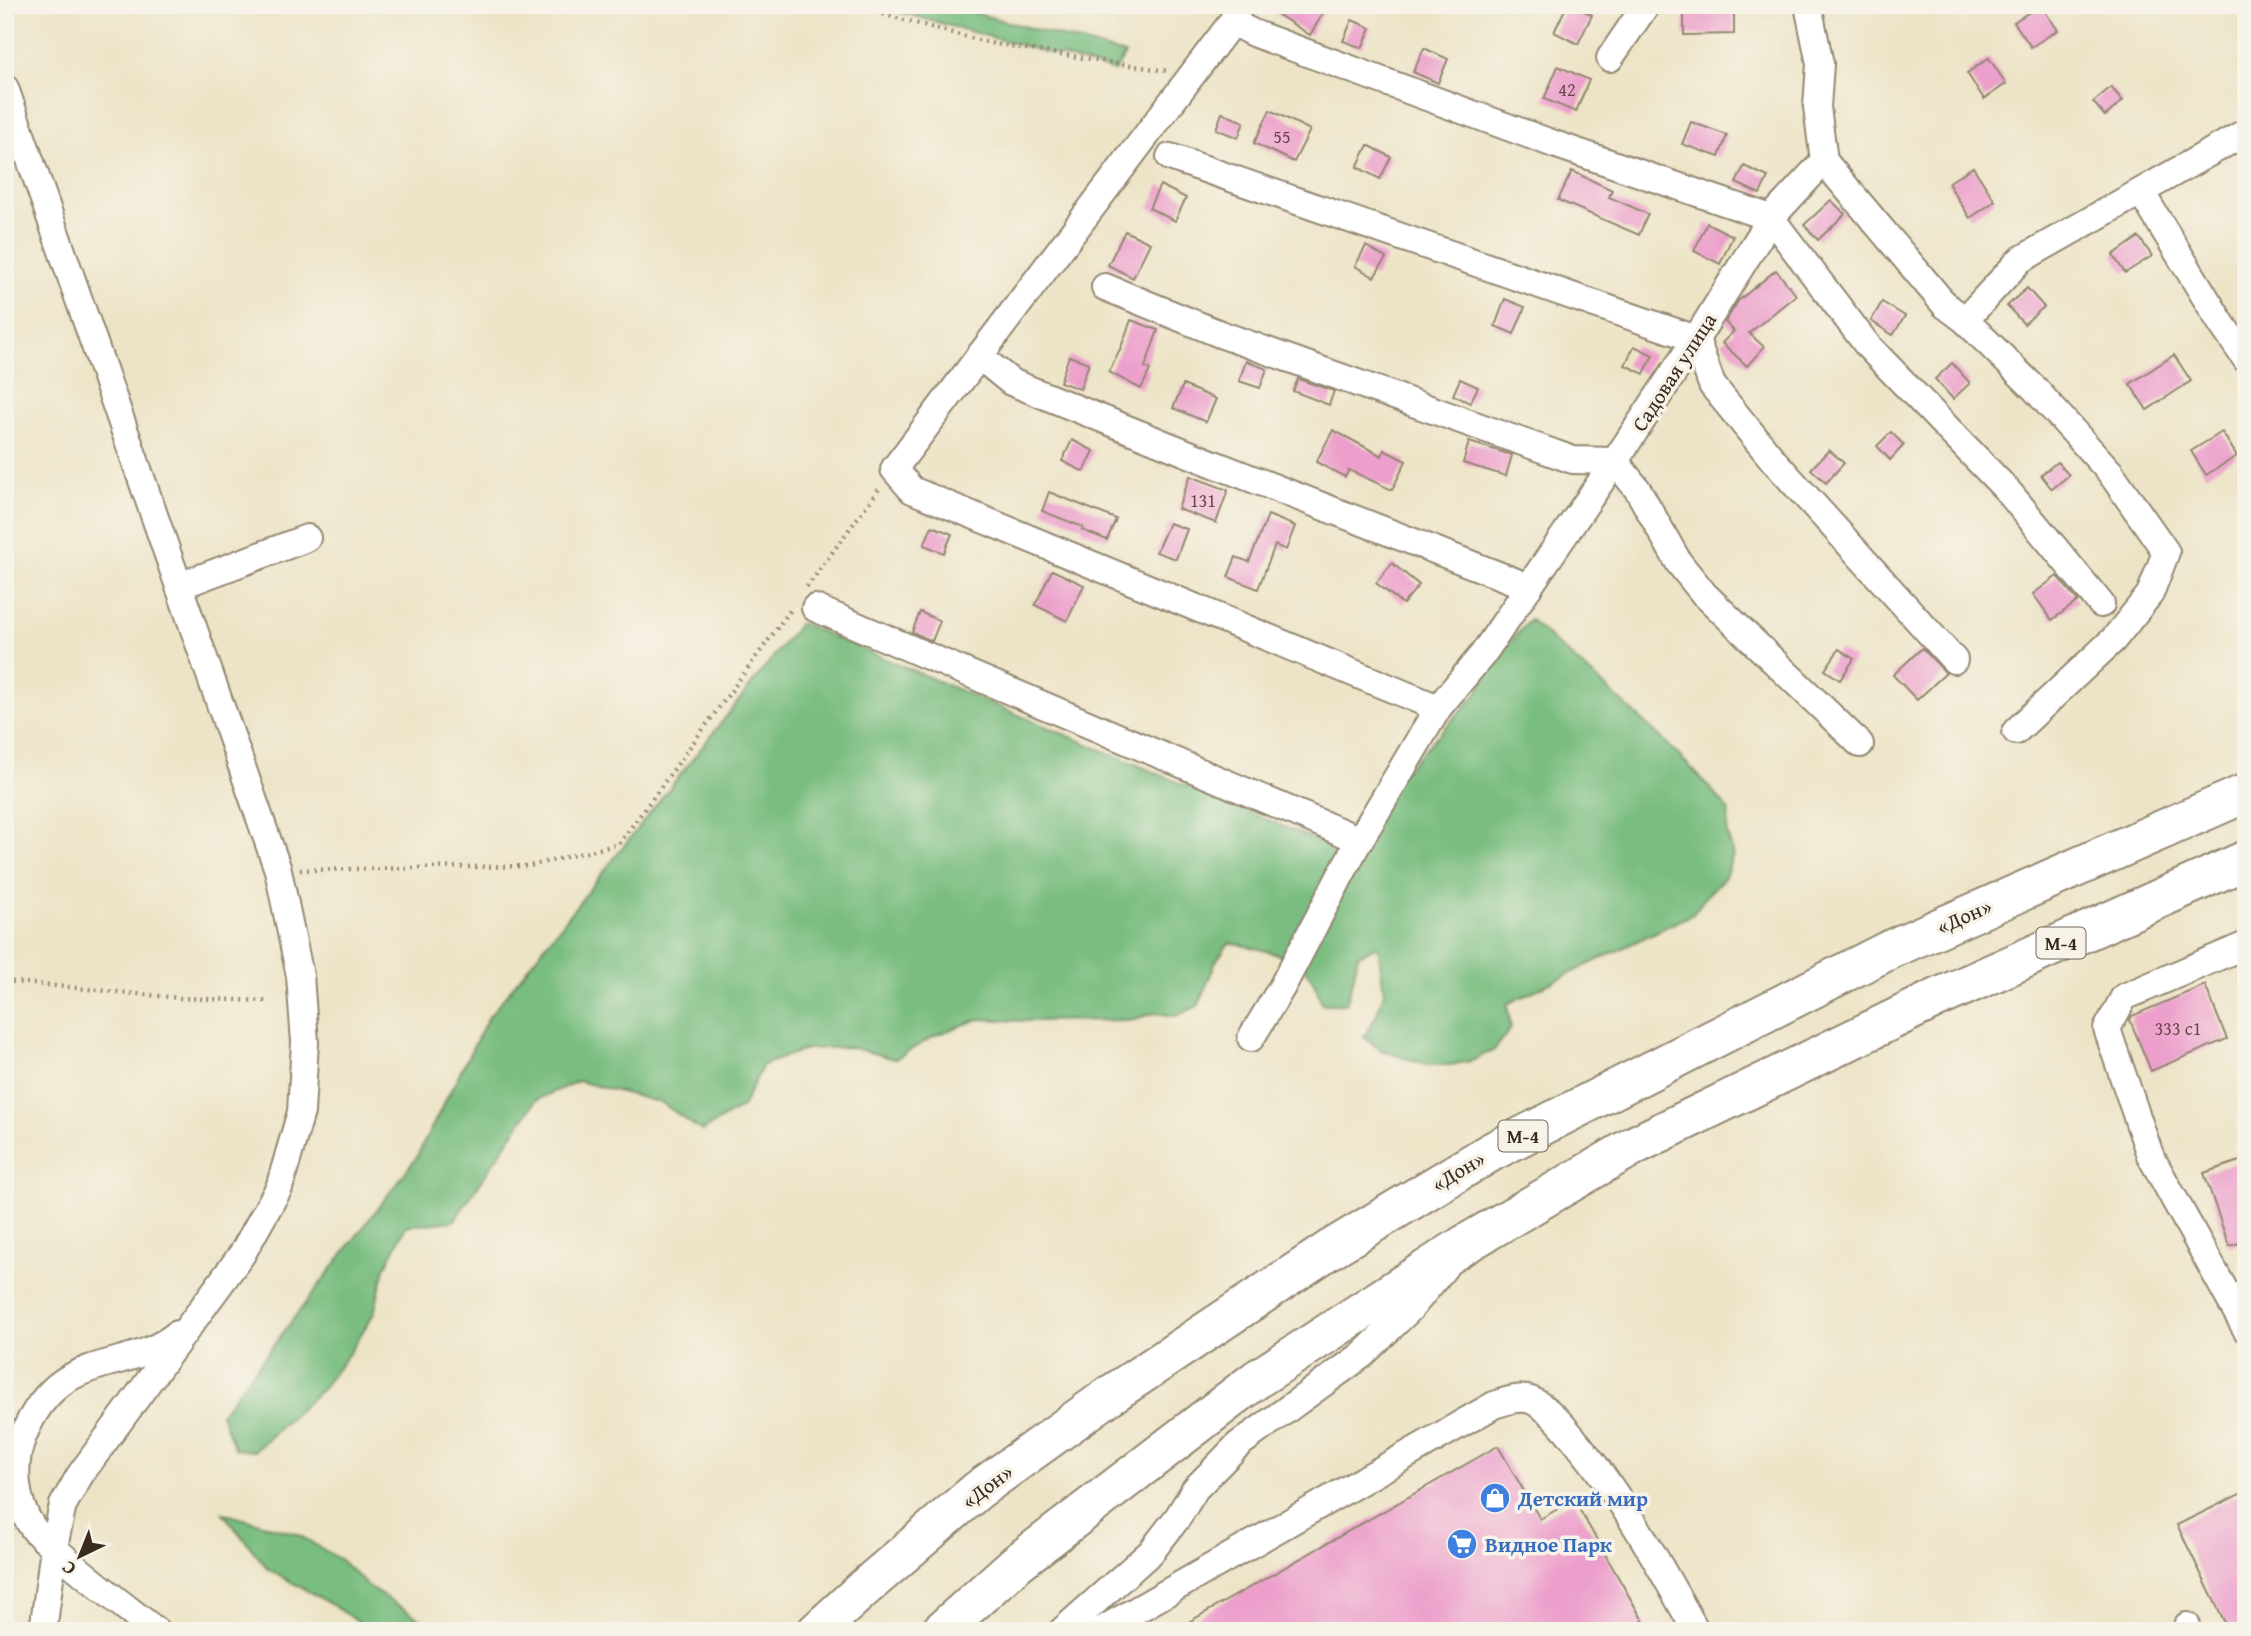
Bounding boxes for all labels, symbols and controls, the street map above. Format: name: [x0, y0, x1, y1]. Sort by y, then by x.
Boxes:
house number: 42: [1558, 76, 1576, 103]
house number: 55: [1273, 123, 1291, 150]
street label: Садовая улица: [1624, 307, 1724, 437]
house number: 131: [1190, 487, 1216, 514]
street label: «Дон»: [1932, 890, 1996, 942]
road number: М-4: [2036, 928, 2086, 959]
house number: 333 с1: [2155, 1015, 2201, 1042]
road number: М-4: [1498, 1120, 1548, 1152]
street label: «Дон»: [1426, 1143, 1490, 1199]
street label: «Дон»: [955, 1456, 1019, 1516]
shop icon: Детский мир: [1478, 1481, 1512, 1515]
place label: Детский мир: [1517, 1483, 1648, 1514]
north arrow: [46, 1520, 116, 1590]
supermarket icon: Видное Парк: [1445, 1527, 1479, 1561]
place label: Видное Парк: [1485, 1529, 1613, 1560]
text: С: [55, 1554, 82, 1582]

